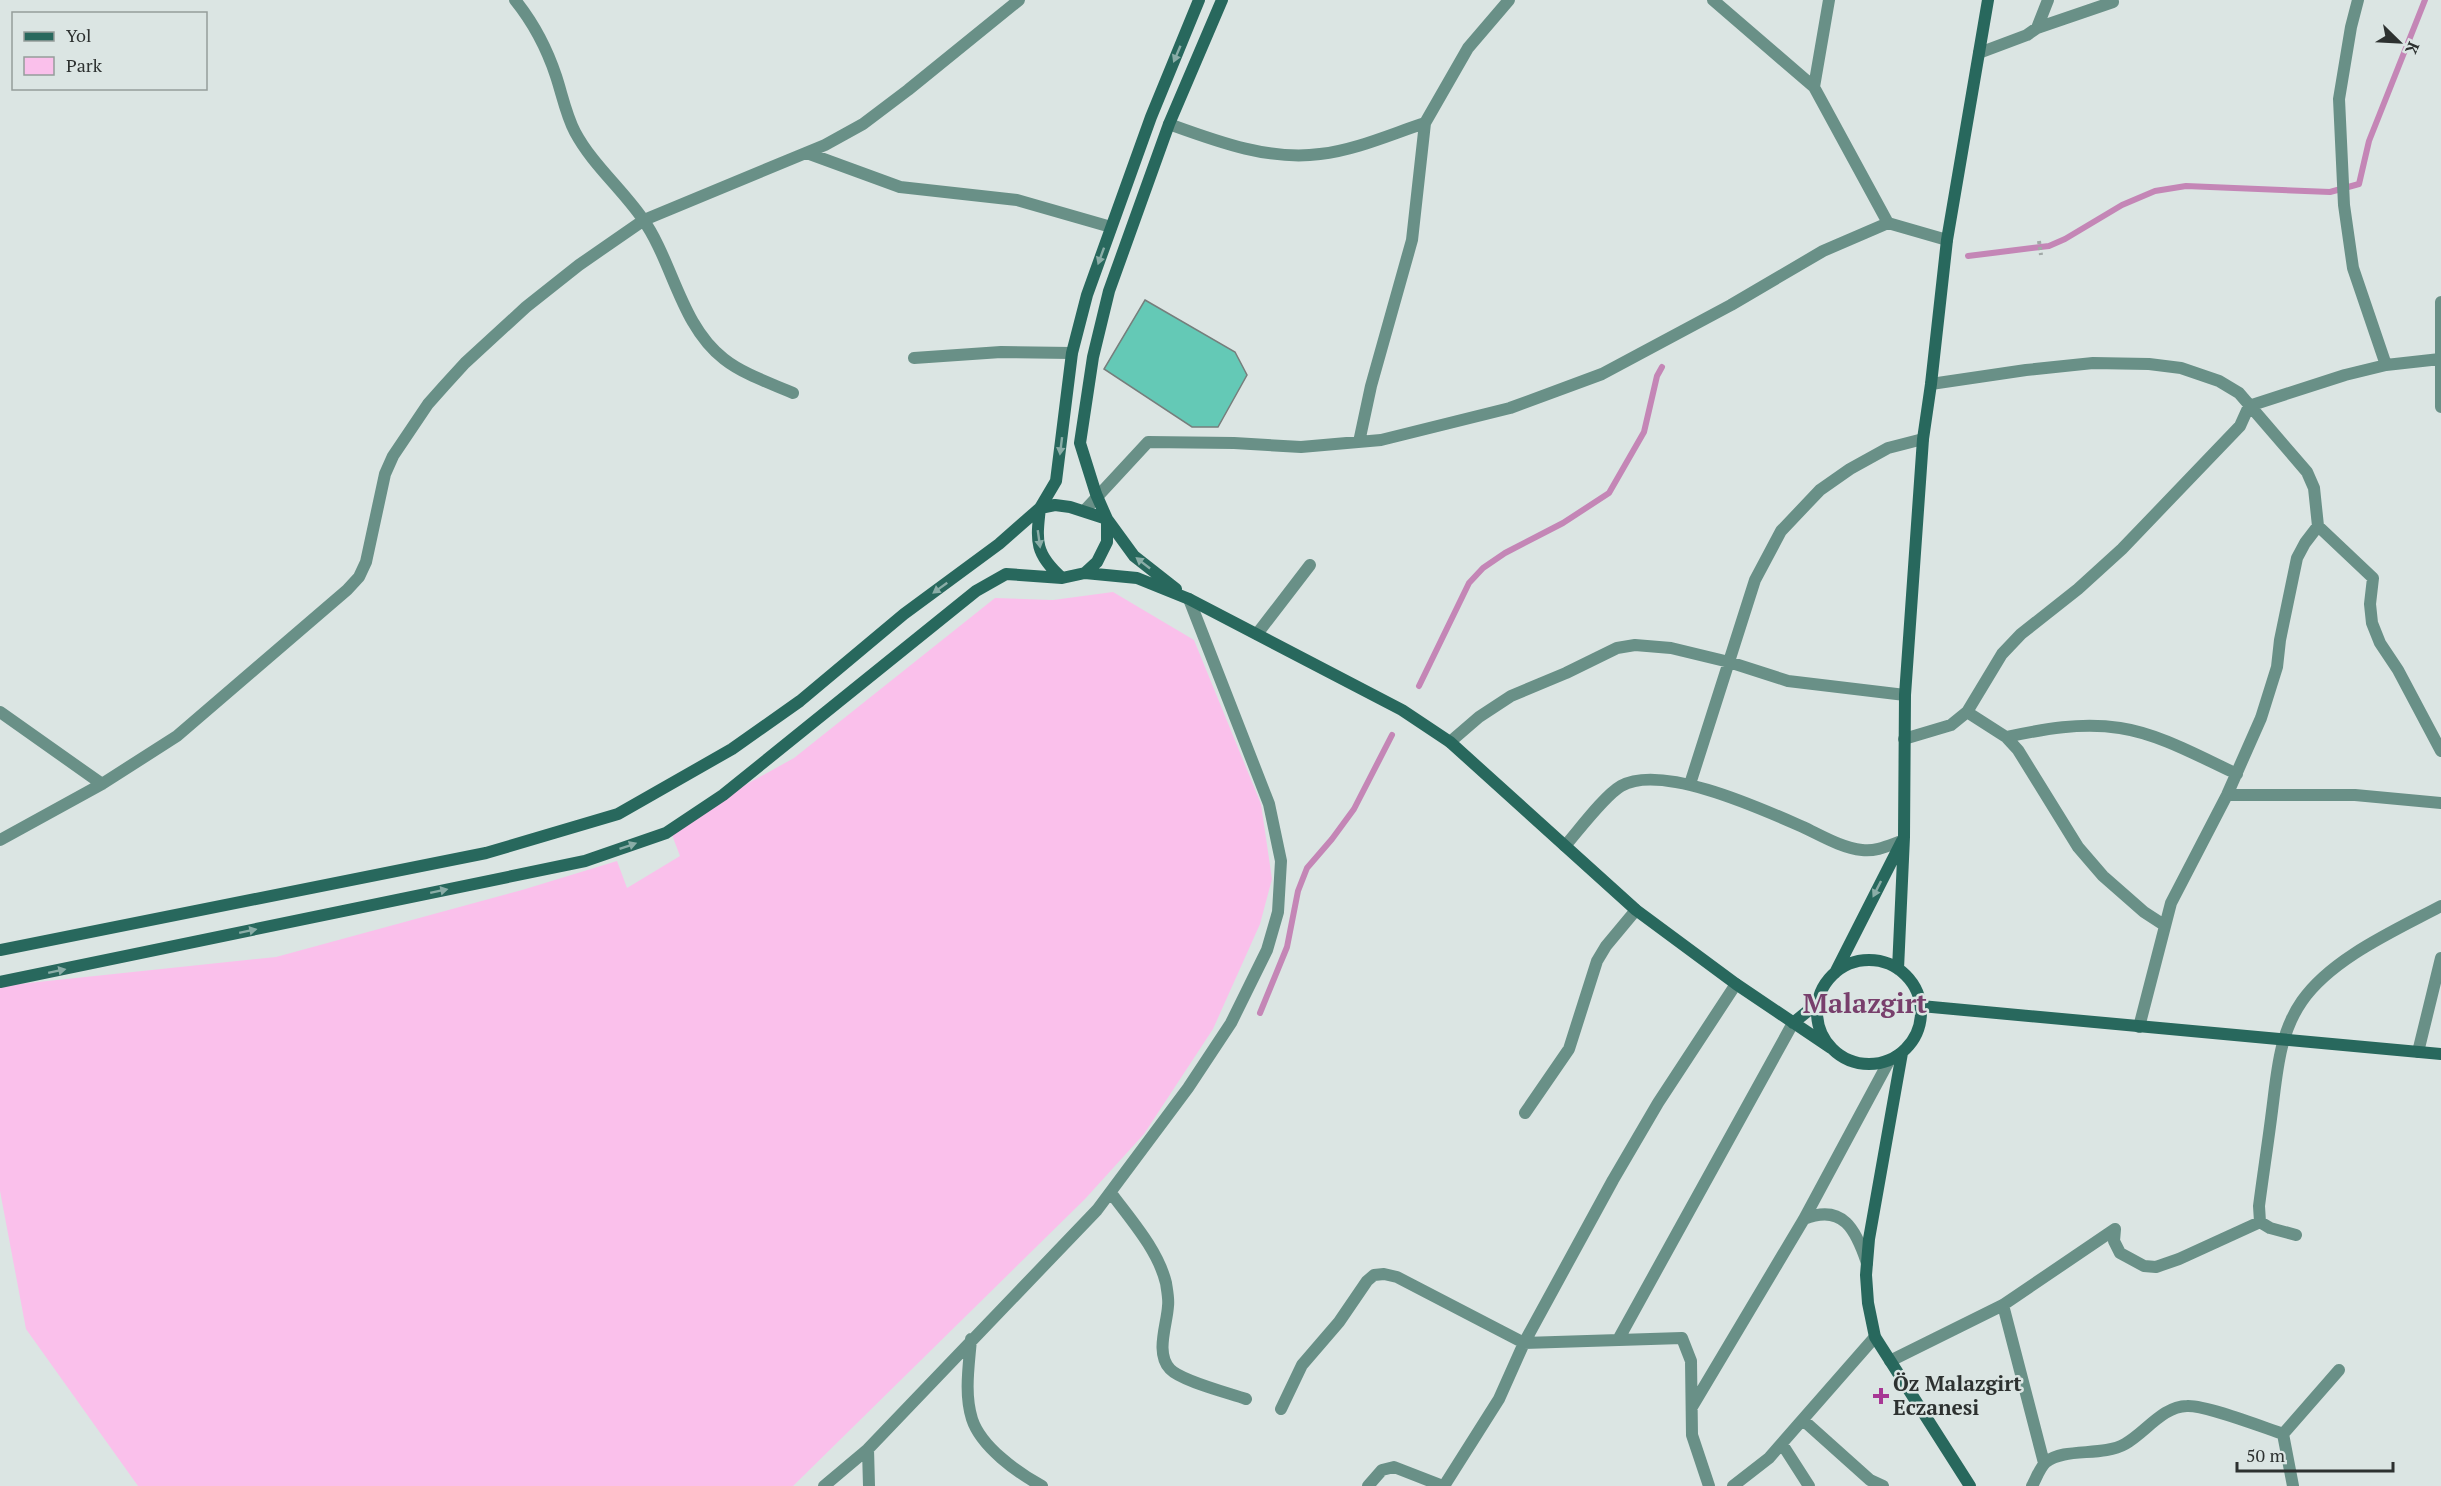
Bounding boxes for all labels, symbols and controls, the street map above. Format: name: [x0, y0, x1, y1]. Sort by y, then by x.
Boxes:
legend: [12, 12, 207, 90]
north arrow: [2369, 12, 2429, 72]
text: Yol: [66, 23, 91, 47]
text: K: [2400, 38, 2425, 58]
one-way arrow: [1172, 45, 1181, 63]
text: Park: [66, 53, 103, 77]
one-way arrow: [1095, 247, 1105, 265]
one-way arrow: [1057, 437, 1066, 456]
one-way arrow: [1034, 530, 1044, 549]
one-way arrow: [1135, 557, 1151, 570]
one-way arrow: [932, 581, 947, 593]
one-way arrow: [620, 841, 638, 850]
one-way arrow: [1873, 881, 1882, 898]
one-way arrow: [430, 886, 449, 895]
one-way arrow: [239, 926, 258, 935]
one-way arrow: [48, 965, 67, 975]
district label: Malazgirt: [1803, 985, 1927, 1021]
place label: Öz Malazgirt Eczanesi: [1893, 1369, 2022, 1421]
marker: Öz Malazgirt Eczanesi: [1874, 1389, 1888, 1403]
scale bar: [2237, 1435, 2393, 1473]
text: 50 m: [2246, 1443, 2286, 1467]

